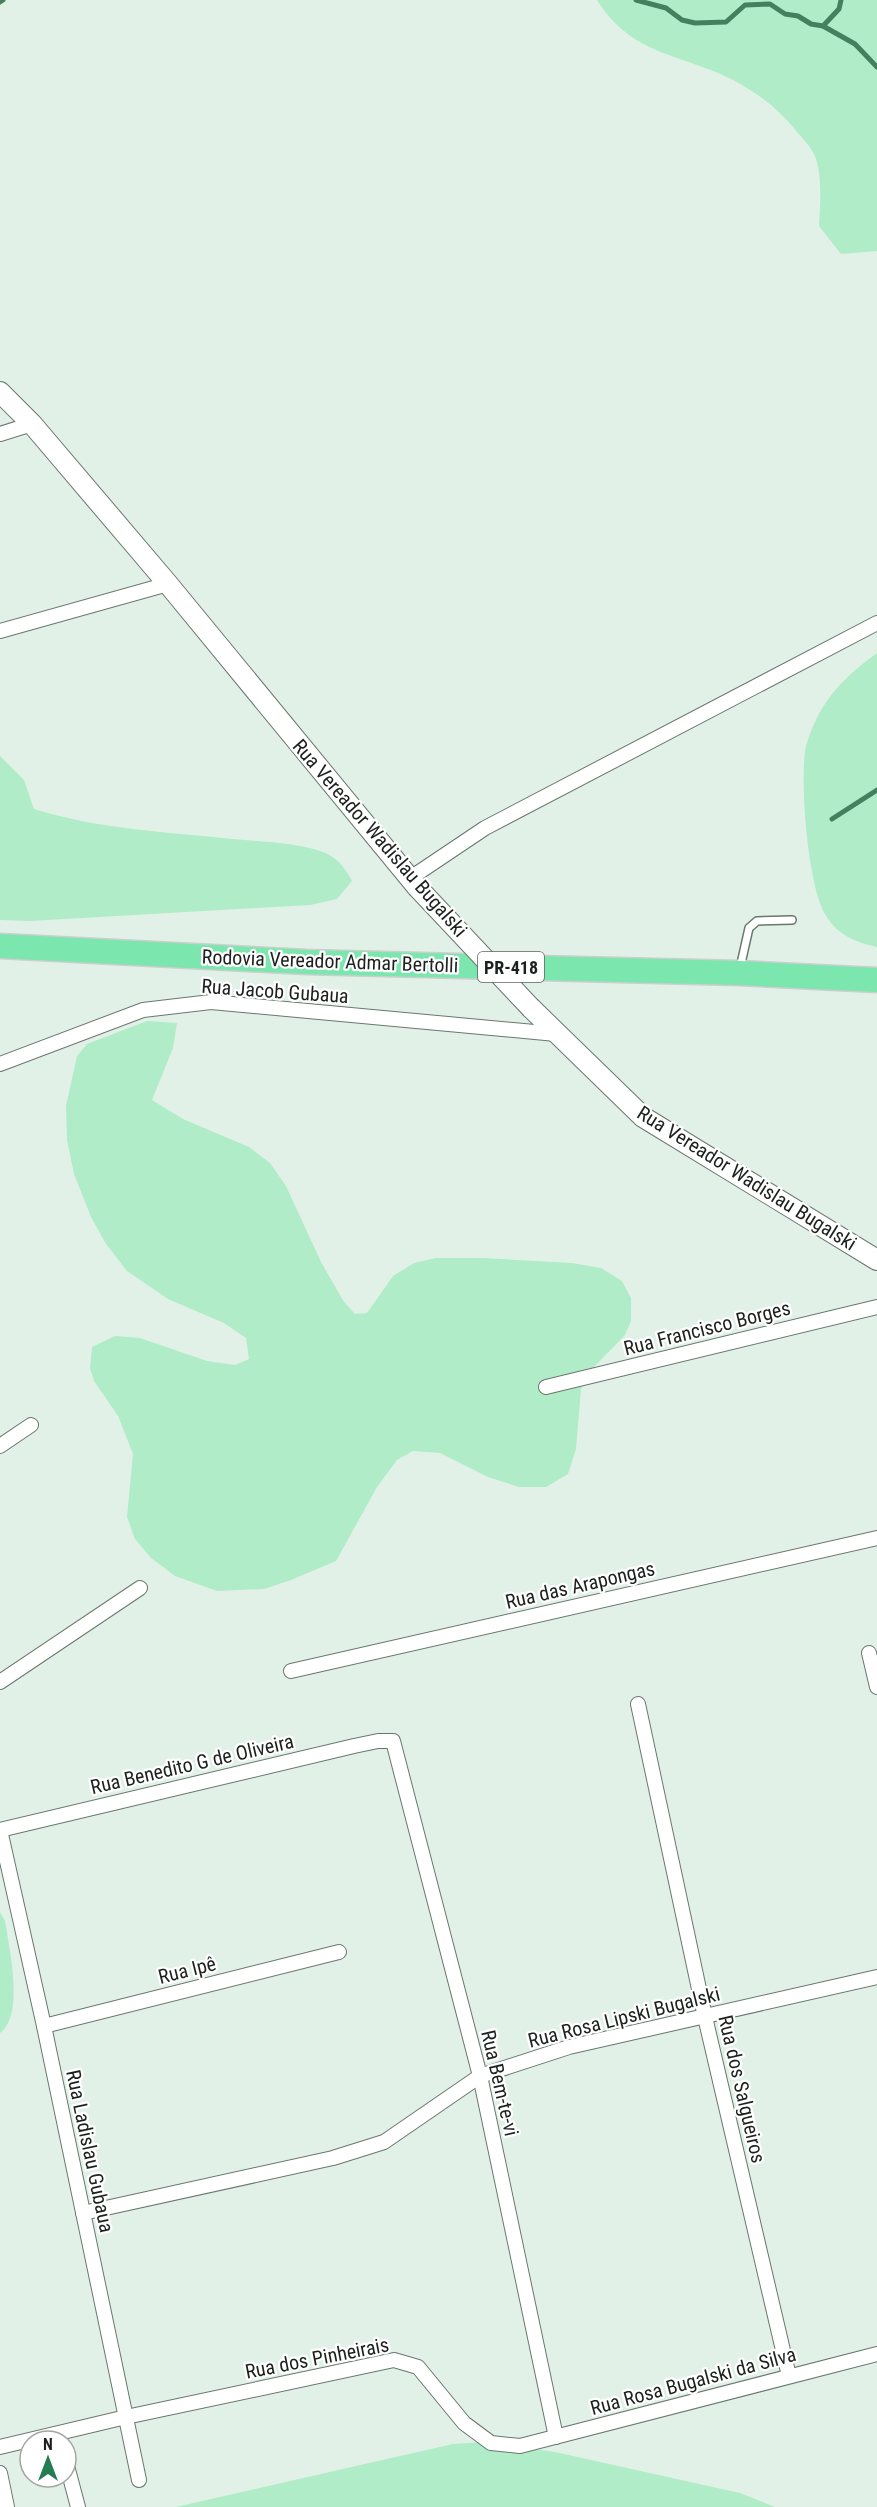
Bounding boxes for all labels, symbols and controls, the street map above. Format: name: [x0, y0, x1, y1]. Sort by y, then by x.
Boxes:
street label: Rua Vereador Wadislau Bugalski: [288, 734, 472, 942]
street label: Rodovia Vereador Admar Bertolli: [201, 945, 459, 977]
road number: PR-418: [478, 952, 544, 982]
street label: Rua Jacob Gubaua: [201, 974, 349, 1008]
street label: Rua Vereador Wadislau Bugalski: [633, 1101, 861, 1255]
street label: Rua Francisco Borges: [621, 1296, 793, 1360]
street label: Rua das Arapongas: [503, 1556, 657, 1614]
street label: Rua Benedito G de Oliveira: [88, 1729, 296, 1799]
street label: Rua Ipê: [156, 1951, 218, 1989]
street label: Rua Rosa Lipski Bugalski: [526, 1982, 722, 2052]
street label: Rua dos Salgueiros: [713, 2013, 771, 2165]
street label: Rua Bem-te-vi: [476, 2028, 524, 2138]
street label: Rua Ladislau Gubaua: [61, 2067, 119, 2235]
street label: Rua dos Pinheirais: [243, 2332, 391, 2384]
street label: Rua Rosa Bugalski da Silva: [588, 2342, 798, 2420]
north arrow: [18, 2429, 78, 2489]
text: N: [43, 2435, 53, 2454]

